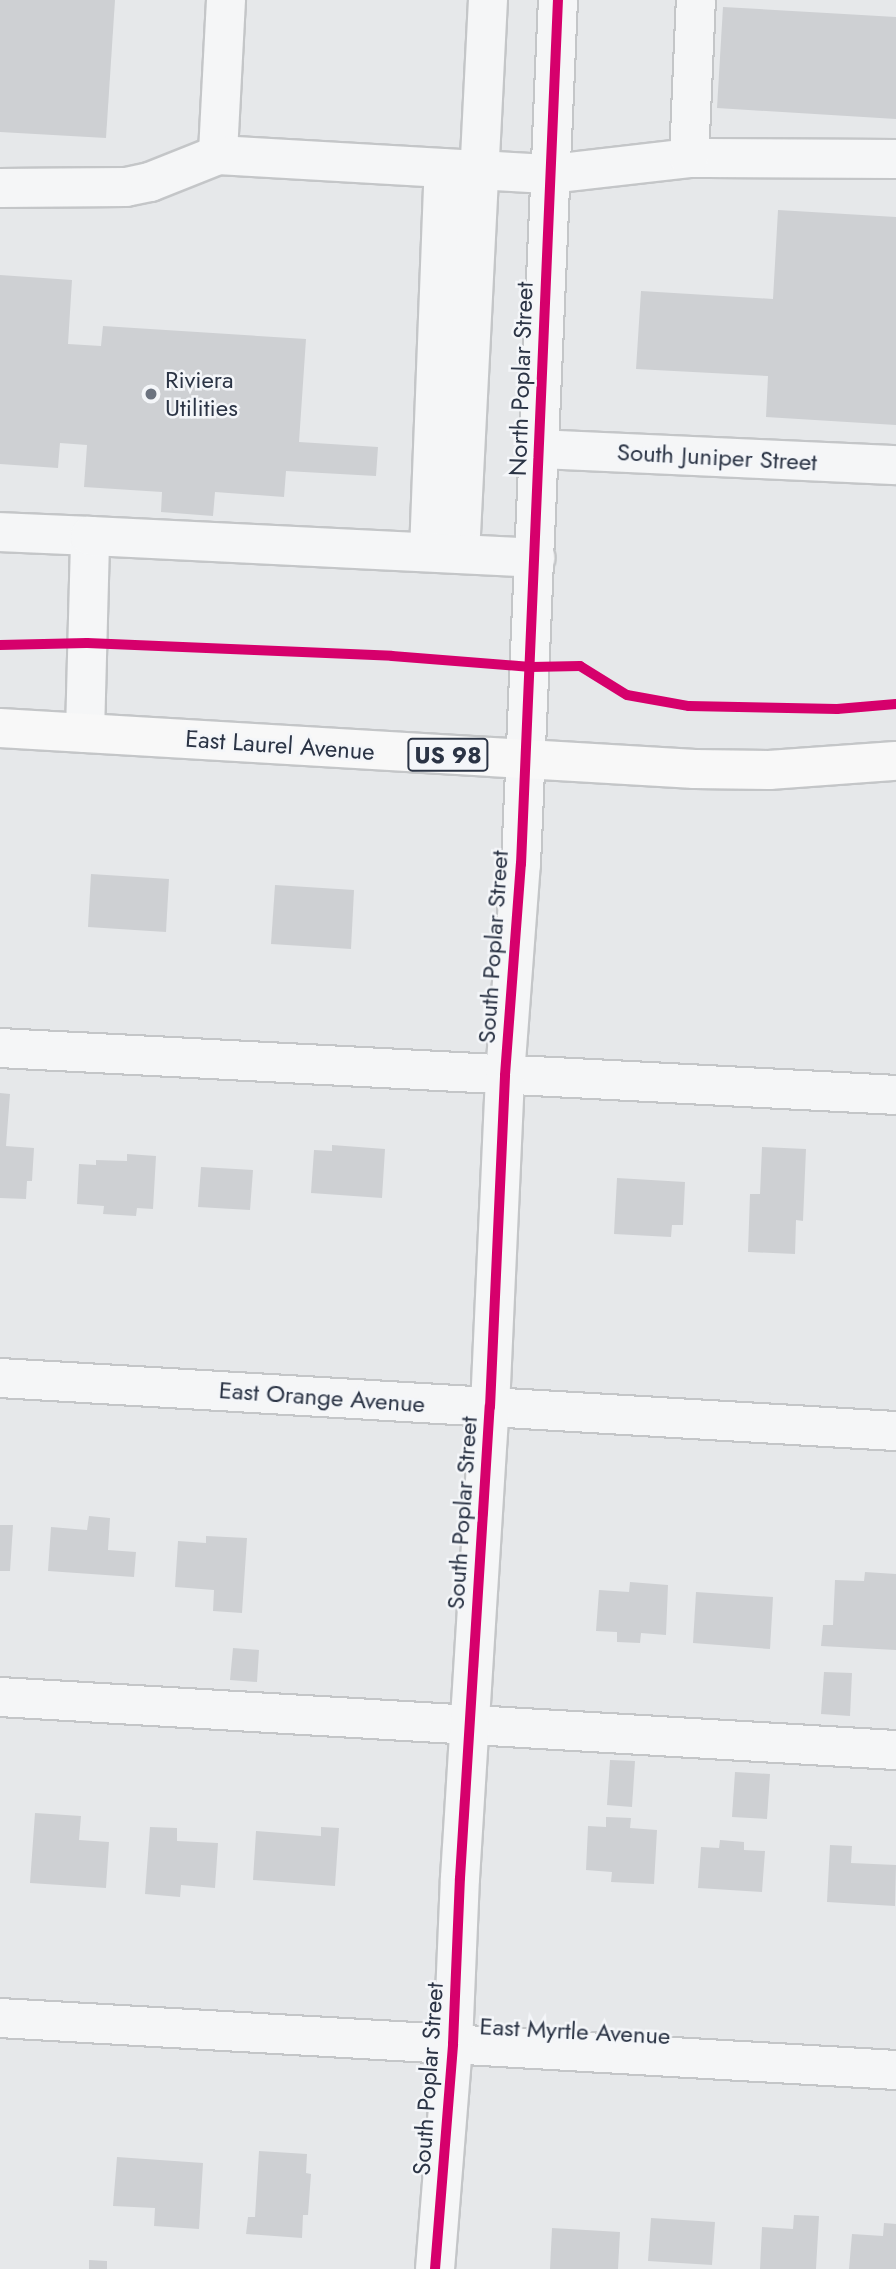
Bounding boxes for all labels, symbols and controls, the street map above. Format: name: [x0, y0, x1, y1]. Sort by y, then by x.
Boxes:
street label: North Poplar Street: [503, 281, 539, 477]
place label: Riviera Utilities: [165, 366, 238, 422]
marker: Riviera Utilities: [143, 386, 159, 402]
street label: South Juniper Street: [616, 437, 818, 477]
street label: East Laurel Avenue: [184, 724, 376, 766]
road number: US 98: [406, 736, 490, 775]
street label: South Poplar Street: [472, 850, 514, 1044]
street label: East Orange Avenue: [218, 1375, 426, 1419]
street label: South Poplar Street: [441, 1416, 483, 1610]
street label: South Poplar Street: [407, 1982, 449, 2176]
street label: East Myrtle Avenue: [479, 2012, 671, 2050]

